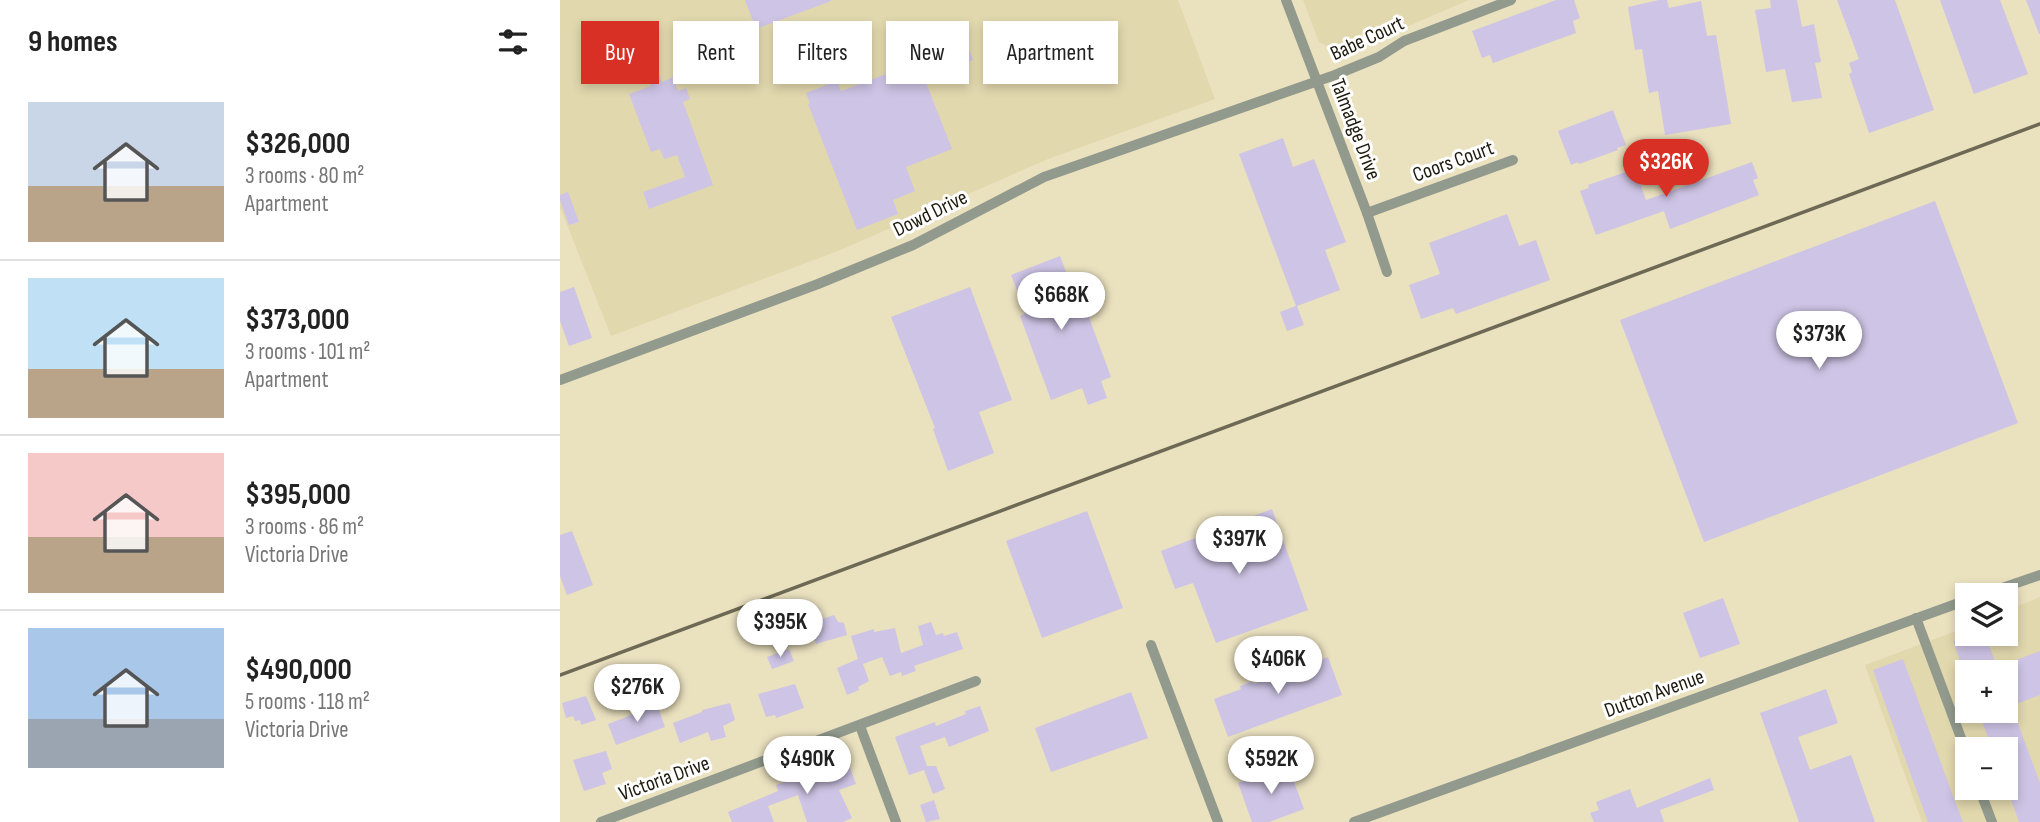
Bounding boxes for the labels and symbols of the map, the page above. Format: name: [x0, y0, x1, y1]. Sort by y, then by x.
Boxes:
street label: Babe Court: [1327, 11, 1408, 66]
street label: Talmadge Drive: [1325, 75, 1386, 183]
street label: Coors Court: [1409, 135, 1497, 188]
pin: $326K: [1617, 140, 1715, 199]
street label: Dowd Drive: [889, 185, 971, 242]
pin: $668K: [1012, 272, 1110, 332]
pin: $373K: [1770, 312, 1868, 371]
pin: $397K: [1190, 516, 1288, 576]
pin: $395K: [731, 600, 829, 659]
pin: $406K: [1229, 636, 1327, 696]
pin: $276K: [588, 664, 686, 724]
street label: Dutton Avenue: [1601, 664, 1707, 723]
pin: $490K: [758, 736, 856, 796]
pin: $592K: [1222, 736, 1320, 796]
street label: Victoria Drive: [615, 751, 713, 806]

